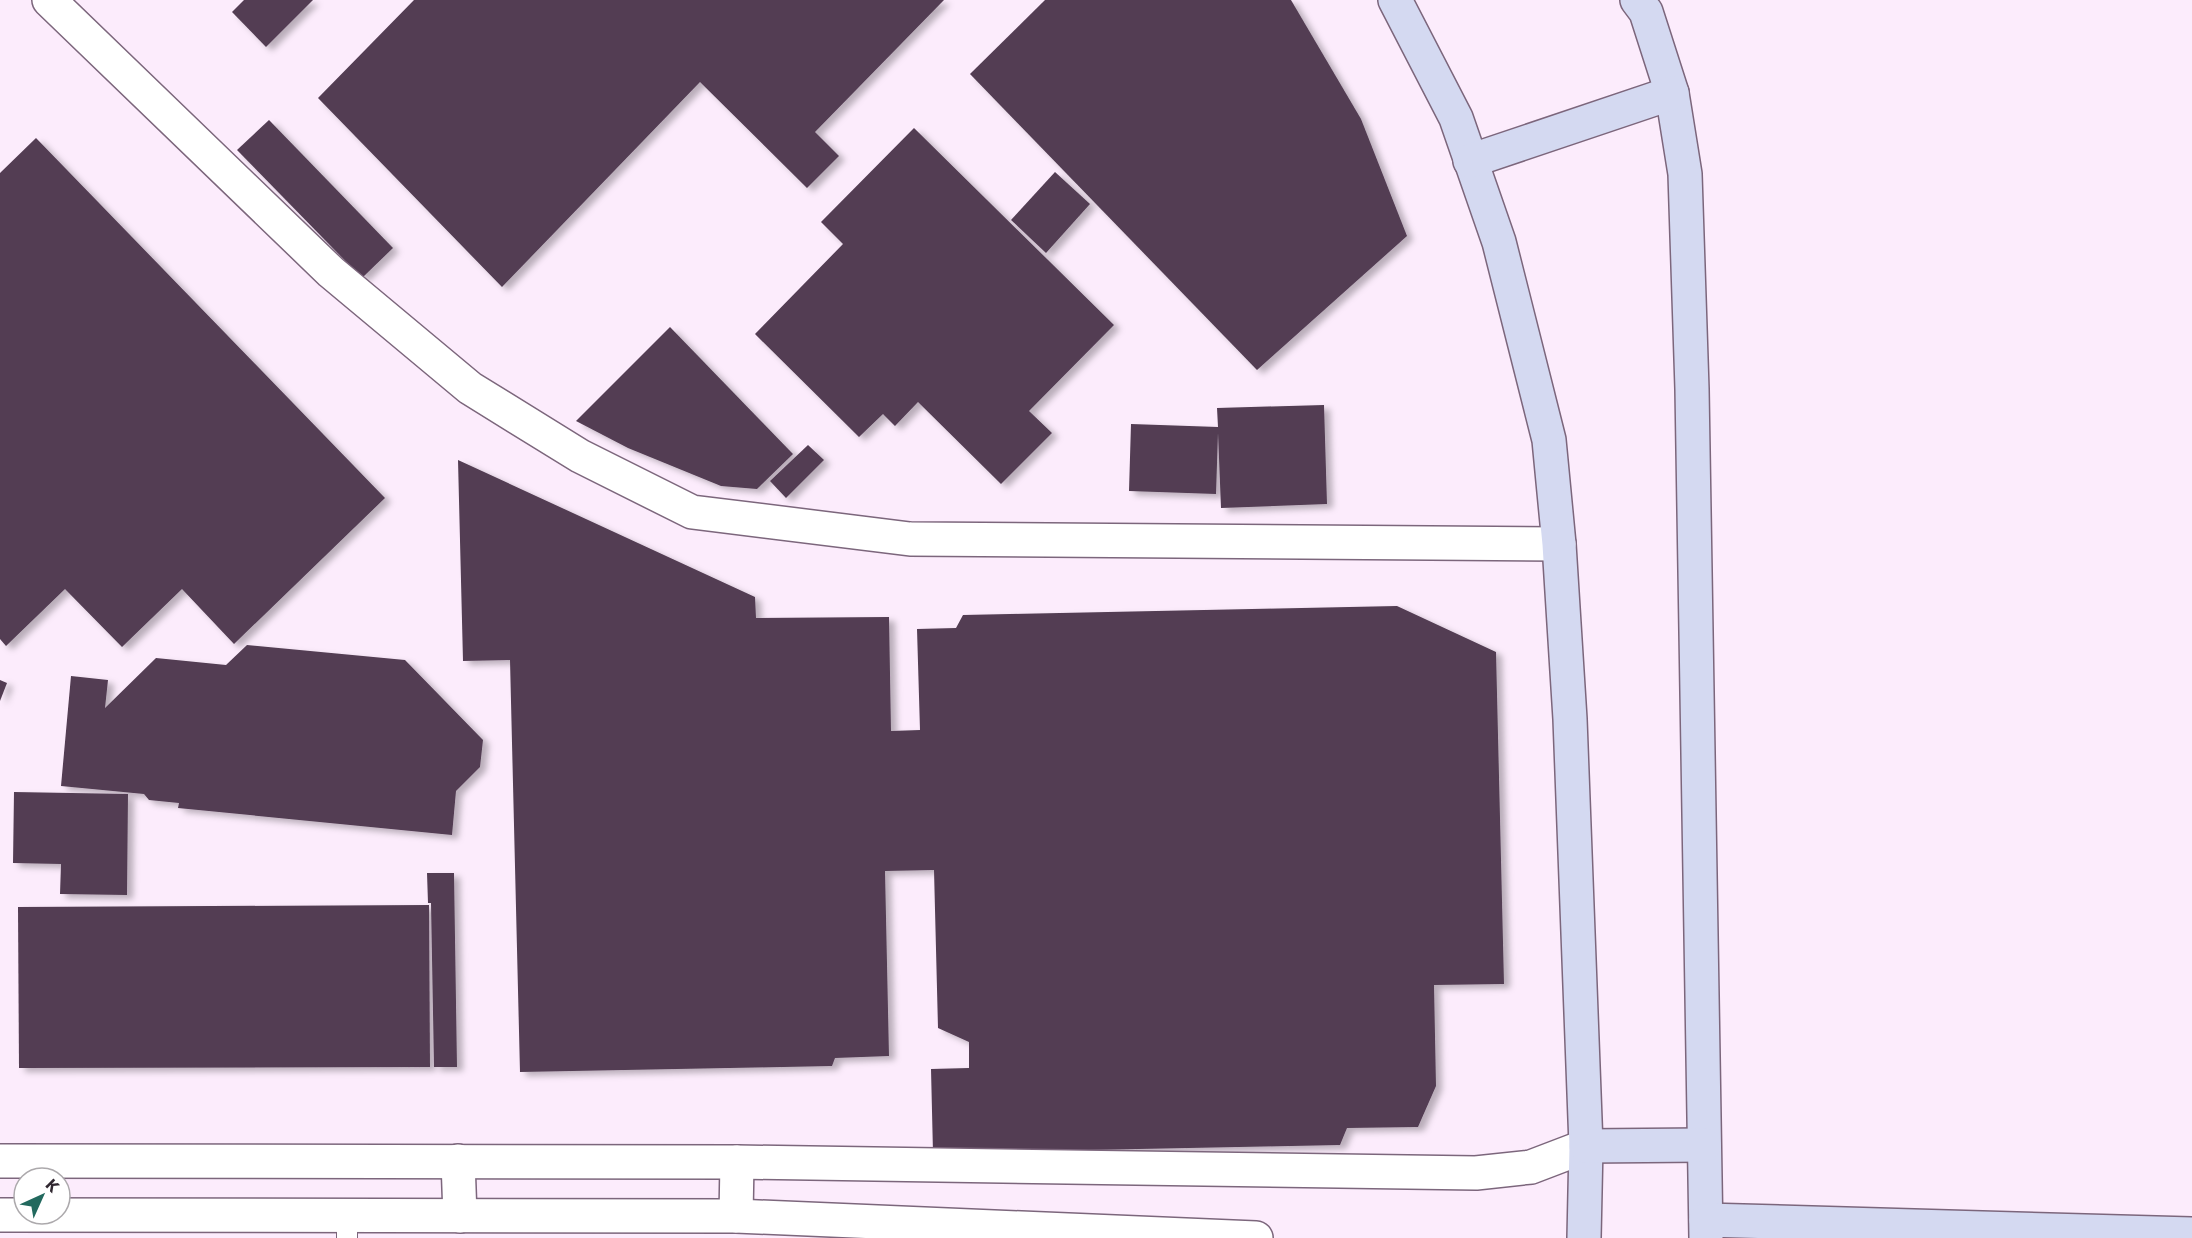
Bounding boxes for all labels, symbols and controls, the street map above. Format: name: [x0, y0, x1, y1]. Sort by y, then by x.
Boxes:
north arrow: [12, 1166, 72, 1226]
text: K: [42, 1174, 64, 1196]

